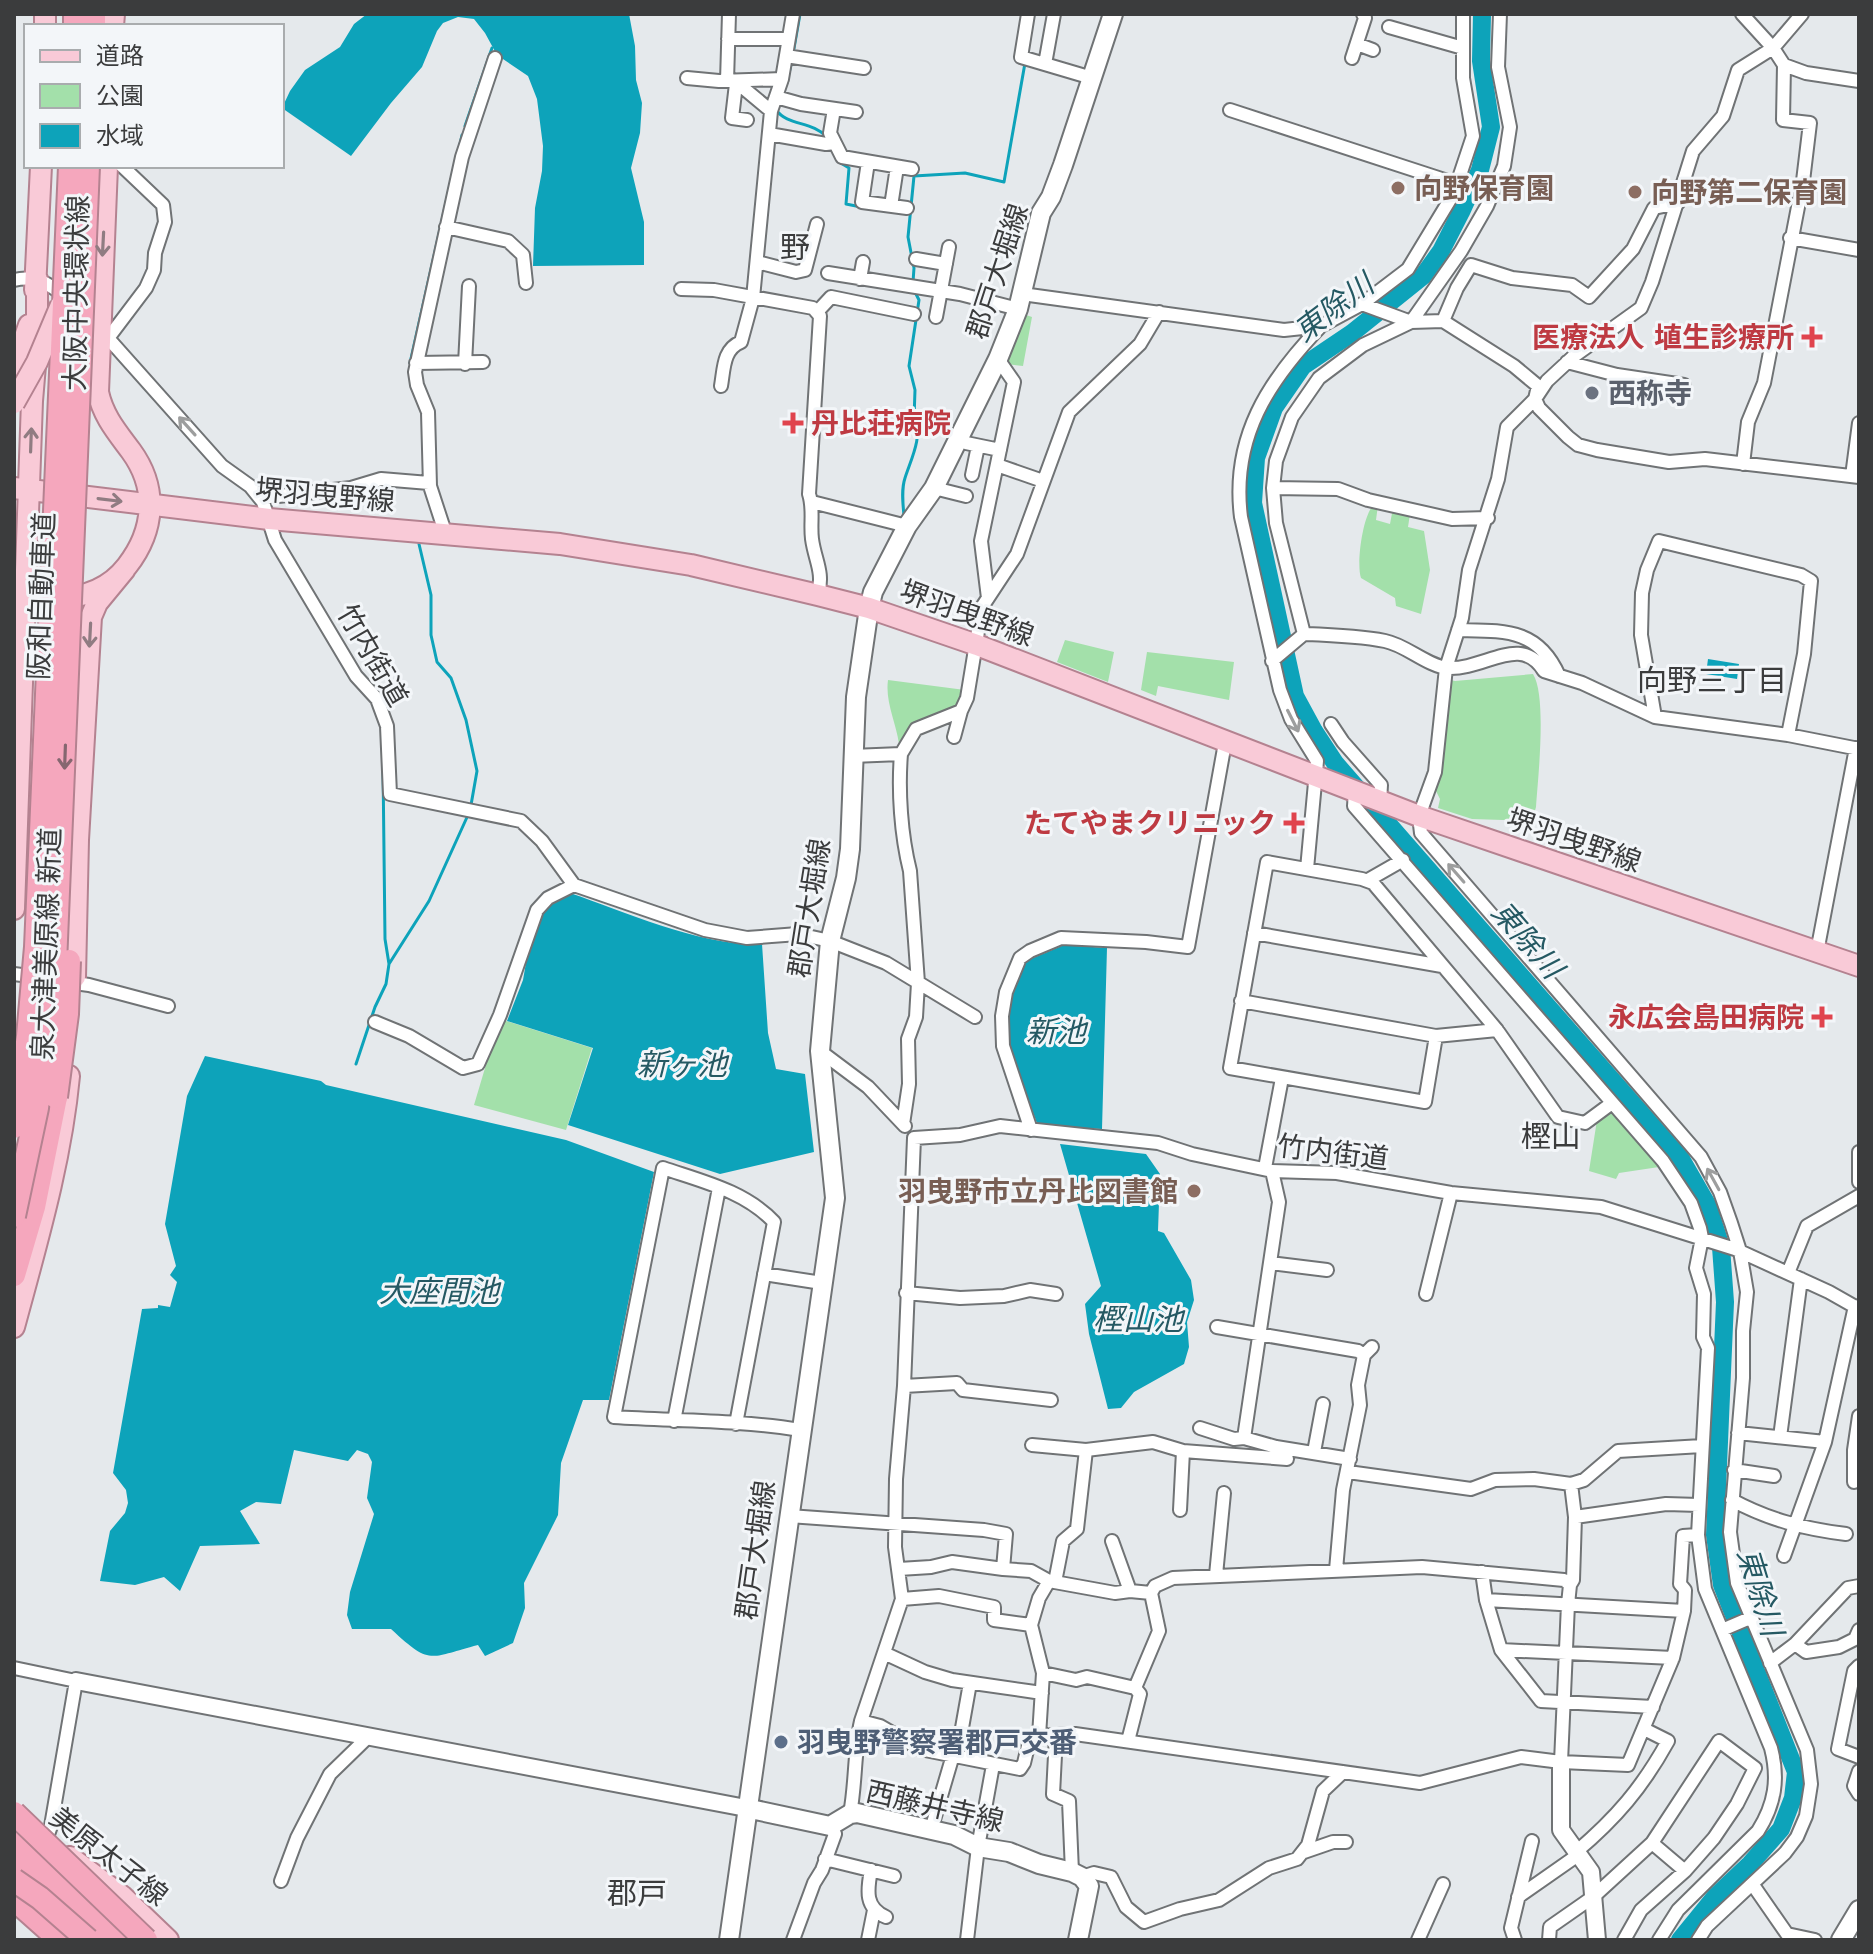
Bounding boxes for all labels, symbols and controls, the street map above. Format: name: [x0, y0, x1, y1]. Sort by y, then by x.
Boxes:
legend: [24, 24, 284, 168]
text: 道路: [96, 42, 144, 70]
text: 公園: [96, 82, 144, 110]
text: 水域: [96, 122, 144, 150]
place label: 向野保育園: [1414, 172, 1554, 205]
place label: 向野第二保育園: [1651, 176, 1847, 209]
marker: 向野保育園: [1389, 179, 1407, 197]
marker: 向野第二保育園: [1626, 183, 1644, 201]
street label: 大阪中央環状線: [58, 195, 95, 391]
street label: 郡戸大堀線: [960, 199, 1035, 343]
one-way arrow: [96, 230, 111, 257]
district label: 野: [780, 230, 810, 265]
water label: 東除川: [1287, 265, 1383, 349]
place label: 医療法人 埴生診療所: [1532, 321, 1794, 354]
marker: 医療法人 埴生診療所: [1801, 326, 1823, 348]
place label: 西称寺: [1608, 377, 1692, 410]
marker: 西称寺: [1583, 384, 1601, 402]
place label: 丹比荘病院: [811, 407, 951, 440]
marker: 丹比荘病院: [782, 412, 804, 434]
one-way arrow: [178, 417, 196, 437]
one-way arrow: [23, 427, 38, 454]
street label: 堺羽曳野線: [254, 473, 396, 518]
one-way arrow: [96, 493, 123, 508]
street label: 阪和自動車道: [22, 511, 61, 681]
street label: 堺羽曳野線: [895, 574, 1038, 653]
street label: 竹内街道: [330, 598, 415, 712]
one-way arrow: [83, 621, 98, 648]
district label: 向野三丁目: [1637, 663, 1787, 698]
one-way arrow: [1286, 708, 1302, 732]
one-way arrow: [58, 743, 73, 770]
street label: 堺羽曳野線: [1502, 802, 1645, 879]
place label: たてやまクリニック: [1024, 807, 1276, 840]
marker: たてやまクリニック: [1283, 812, 1305, 834]
street label: 泉大津美原線 新道: [26, 827, 67, 1061]
street label: 郡戸大堀線: [782, 836, 837, 980]
one-way arrow: [1447, 863, 1465, 883]
water label: 東除川: [1485, 894, 1572, 987]
place label: 永広会島田病院: [1608, 1001, 1804, 1034]
marker: 永広会島田病院: [1811, 1006, 1833, 1028]
water label: 新池: [1026, 1014, 1089, 1049]
water label: 新ヶ池: [637, 1047, 730, 1082]
district label: 樫山: [1521, 1119, 1581, 1154]
street label: 竹内街道: [1275, 1129, 1391, 1176]
one-way arrow: [1705, 1167, 1720, 1191]
place label: 羽曳野市立丹比図書館: [898, 1175, 1178, 1208]
marker: 羽曳野市立丹比図書館: [1185, 1182, 1203, 1200]
water label: 大座間池: [379, 1274, 502, 1309]
water label: 樫山池: [1093, 1302, 1186, 1337]
street label: 郡戸大堀線: [729, 1478, 782, 1622]
water label: 東除川: [1731, 1544, 1791, 1643]
place label: 羽曳野警察署郡戸交番: [797, 1726, 1077, 1759]
marker: 羽曳野警察署郡戸交番: [772, 1733, 790, 1751]
street label: 西藤井寺線: [863, 1775, 1007, 1838]
street label: 美原太子線: [43, 1800, 174, 1912]
district label: 郡戸: [607, 1876, 667, 1911]

